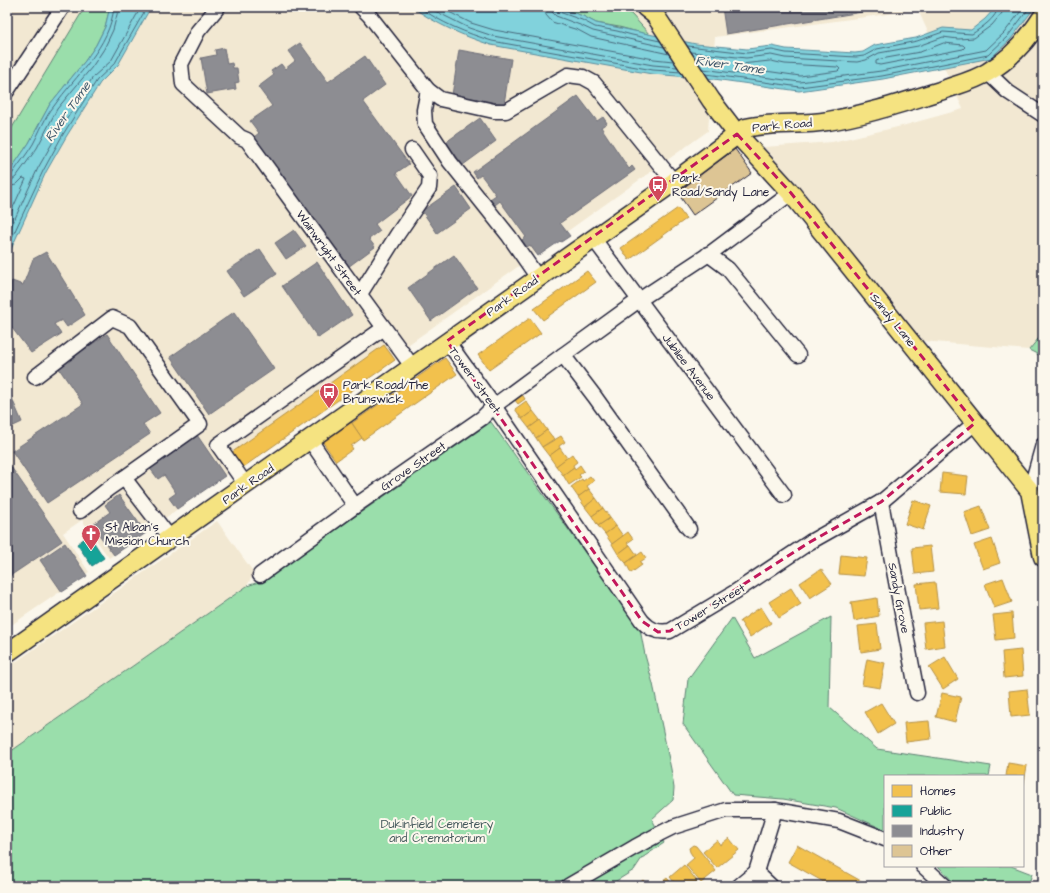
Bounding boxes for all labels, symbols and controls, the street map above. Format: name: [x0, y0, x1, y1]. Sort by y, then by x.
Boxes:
water label: River Tame: [694, 51, 766, 79]
water label: River Tame: [41, 77, 96, 145]
street label: Park Road: [751, 114, 813, 137]
place label: Park Road/Sandy Lane: [672, 170, 770, 202]
bus stop icon: Park Road/Sandy Lane: [647, 174, 669, 202]
street label: Wainwright Street: [291, 207, 366, 300]
street label: Park Road: [483, 272, 542, 321]
street label: Sandy Lane: [865, 290, 920, 352]
street label: Jubilee Avenue: [658, 330, 720, 405]
street label: Tower Street: [445, 343, 505, 417]
place label: Park Road/The Brunswick: [343, 377, 429, 408]
bus stop icon: Park Road/The Brunswick: [318, 381, 340, 409]
street label: Grove Street: [377, 438, 450, 495]
street label: Park Road: [219, 460, 278, 509]
place label: St Alban's Mission Church: [105, 519, 189, 550]
church icon: St Alban's Mission Church: [80, 523, 102, 551]
street label: Sandy Grove: [882, 561, 914, 636]
street label: Tower Street: [672, 580, 749, 635]
legend: [884, 775, 1024, 867]
text: Homes: [920, 783, 956, 800]
text: Public: [920, 803, 952, 820]
park label: Dukinfield Cemetery and Crematorium: [381, 816, 494, 847]
text: Industry: [920, 823, 965, 841]
text: Other: [920, 843, 952, 860]

